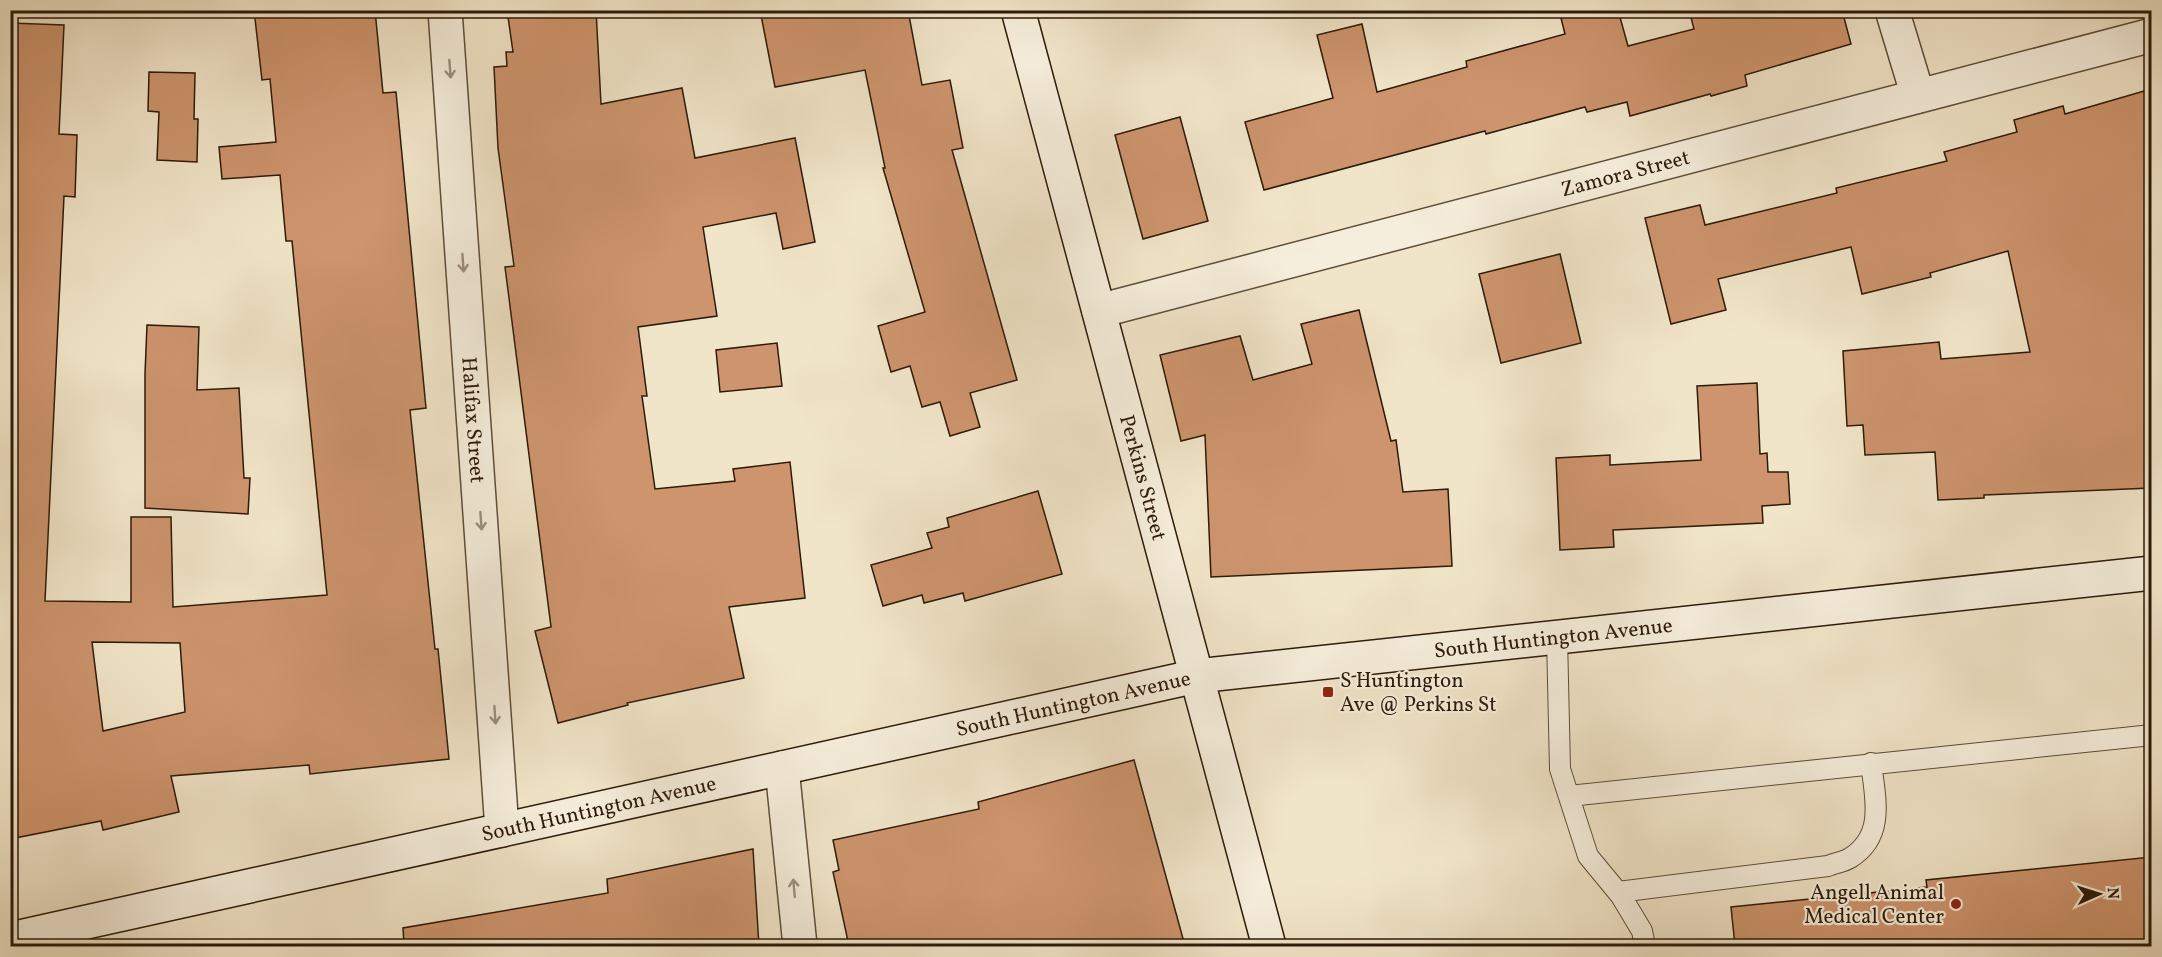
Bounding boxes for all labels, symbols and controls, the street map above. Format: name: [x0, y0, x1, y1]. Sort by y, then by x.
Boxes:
one-way arrow: [444, 58, 455, 78]
street label: Zamora Street: [1558, 144, 1693, 205]
one-way arrow: [458, 253, 469, 273]
street label: Halifax Street: [453, 356, 491, 484]
street label: Perkins Street: [1111, 412, 1173, 544]
one-way arrow: [476, 510, 487, 530]
street label: South Huntington Avenue: [1433, 612, 1674, 666]
street label: South Huntington Avenue: [953, 665, 1194, 745]
place label: S Huntington Ave @ Perkins St: [1340, 667, 1497, 720]
marker: S Huntington Ave @ Perkins St: [1321, 685, 1335, 699]
one-way arrow: [490, 705, 501, 725]
street label: South Huntington Avenue: [479, 770, 719, 850]
north arrow: [2069, 864, 2129, 924]
one-way arrow: [788, 879, 799, 899]
place label: Angell Animal Medical Center: [1804, 879, 1944, 932]
text: N: [2101, 887, 2123, 900]
marker: Angell Animal Medical Center: [1949, 897, 1963, 911]

